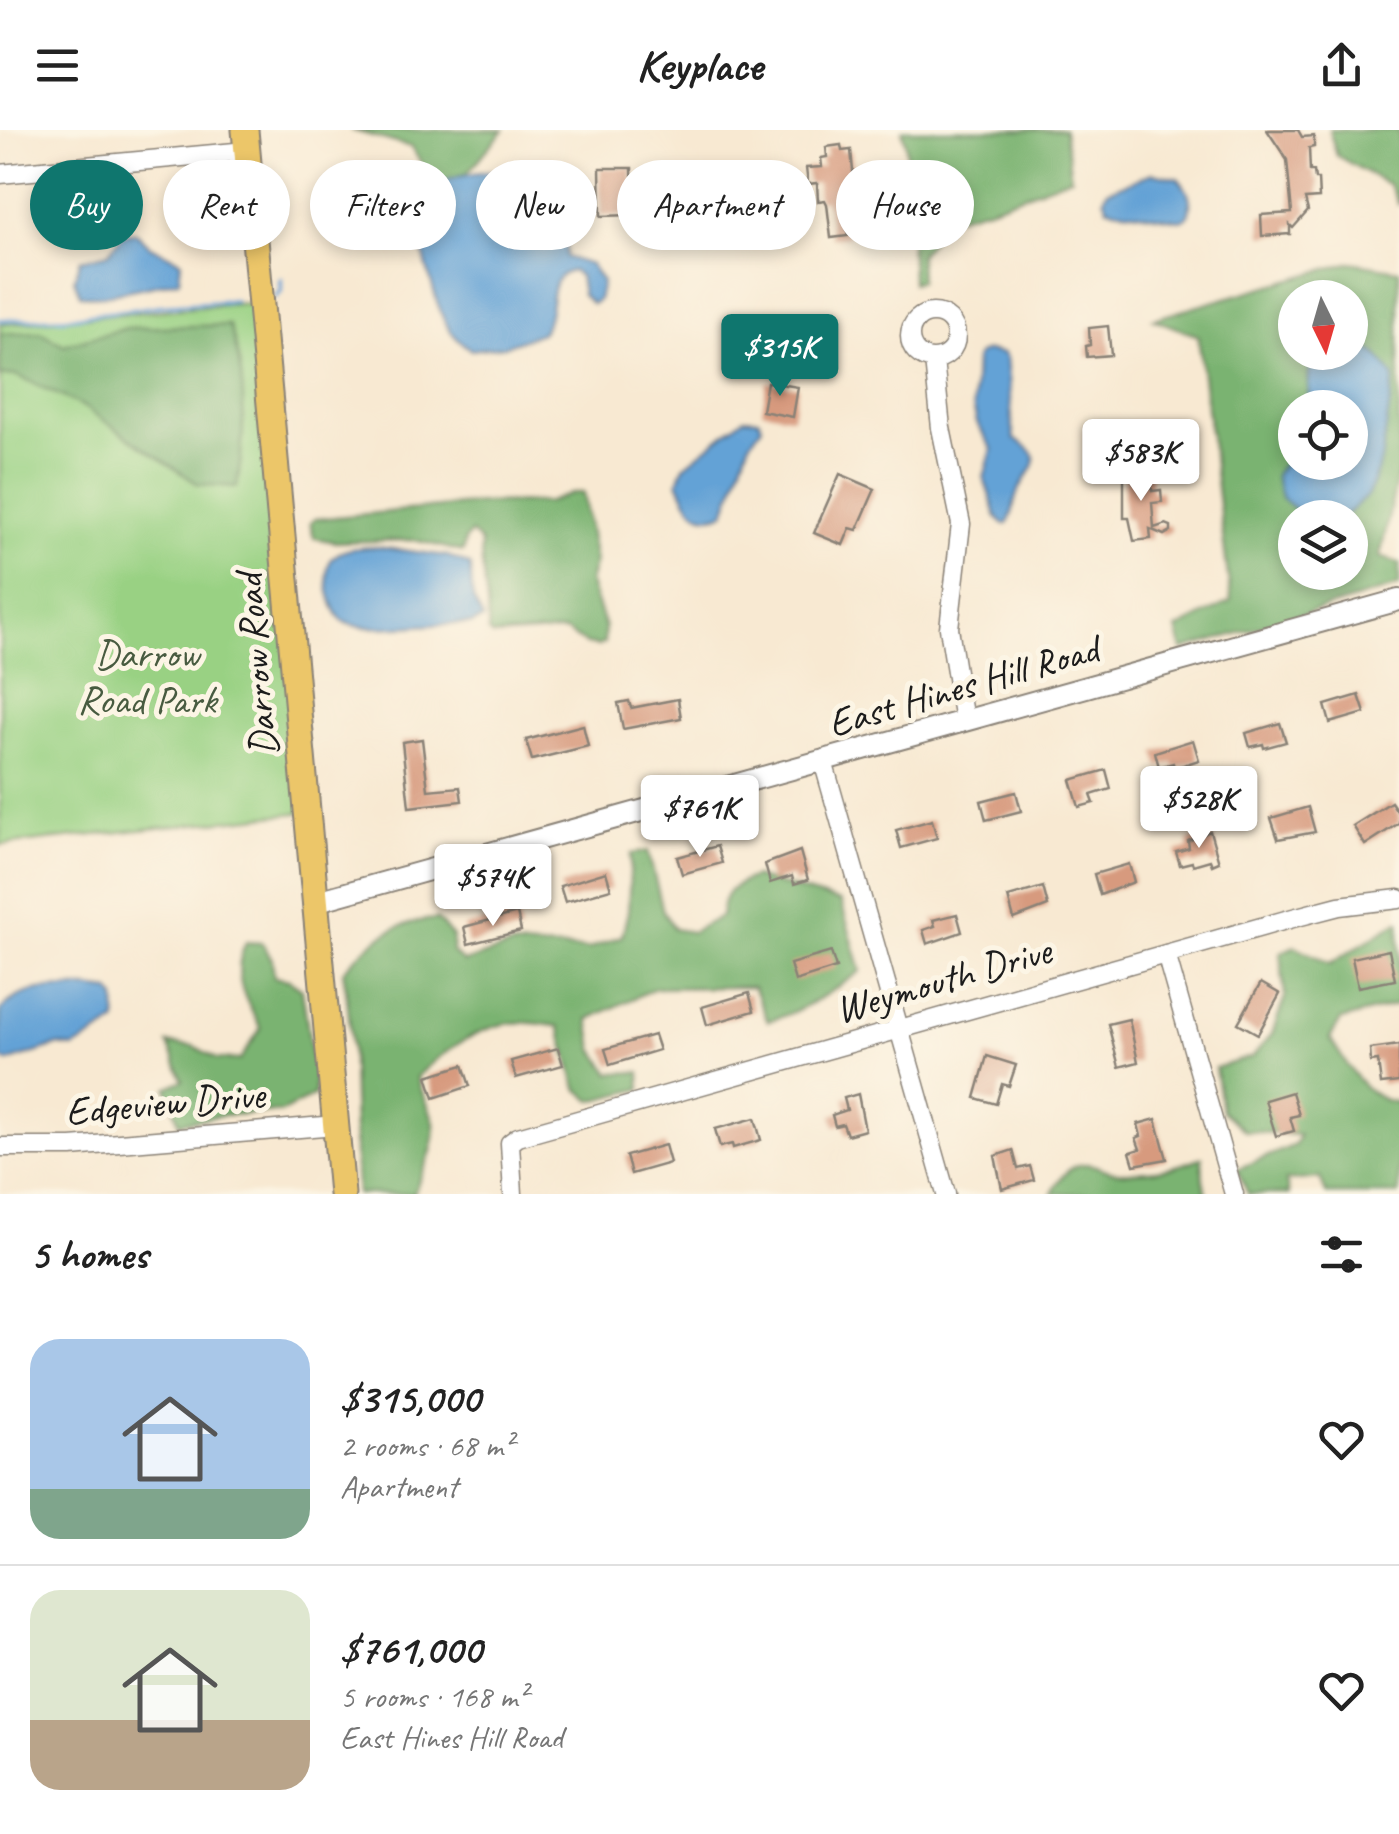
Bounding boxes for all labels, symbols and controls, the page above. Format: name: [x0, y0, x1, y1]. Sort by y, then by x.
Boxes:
text: Keyplace: [636, 37, 763, 94]
icon: menu: [30, 38, 85, 93]
icon: share: [1314, 38, 1369, 93]
chip: Buy: [30, 160, 143, 250]
chip: Rent: [163, 160, 290, 250]
chip: Filters: [310, 160, 456, 250]
chip: New: [476, 160, 597, 250]
chip: Apartment: [617, 160, 816, 250]
chip: House: [836, 160, 974, 250]
north arrow: [1278, 280, 1368, 370]
map controls: [1278, 280, 1368, 590]
pin: $315K: [710, 314, 850, 399]
text: $315K: [743, 326, 817, 367]
button: locate: [1278, 390, 1368, 480]
pin: $583K: [1071, 419, 1211, 504]
text: $583K: [1104, 431, 1178, 472]
button: layers: [1278, 500, 1368, 590]
street label: Darrow Road: [223, 566, 289, 758]
street label: East Hines Hill Road: [822, 622, 1110, 748]
park label: Darrow Road Park: [78, 629, 219, 725]
pin: $528K: [1129, 766, 1269, 851]
pin: $761K: [630, 775, 770, 860]
text: $528K: [1162, 778, 1236, 819]
text: $761K: [663, 787, 737, 828]
pin: $574K: [423, 844, 563, 929]
text: $574K: [456, 856, 530, 897]
street label: Weymouth Drive: [829, 925, 1059, 1035]
street label: Edgeview Drive: [63, 1069, 269, 1137]
icon: filters: [1314, 1227, 1369, 1282]
text: 5 homes: [30, 1228, 148, 1281]
text: $315,000: [340, 1372, 480, 1425]
icon: home: [110, 1379, 230, 1499]
icon: heart: [1314, 1412, 1369, 1467]
text: 2 rooms · 68 m²: [340, 1425, 513, 1466]
text: Apartment: [340, 1466, 458, 1507]
text: $761,000: [340, 1623, 481, 1676]
icon: home: [110, 1630, 230, 1750]
icon: heart: [1314, 1663, 1369, 1718]
text: 5 rooms · 168 m²: [340, 1676, 527, 1717]
text: East Hines Hill Road: [340, 1717, 563, 1758]

